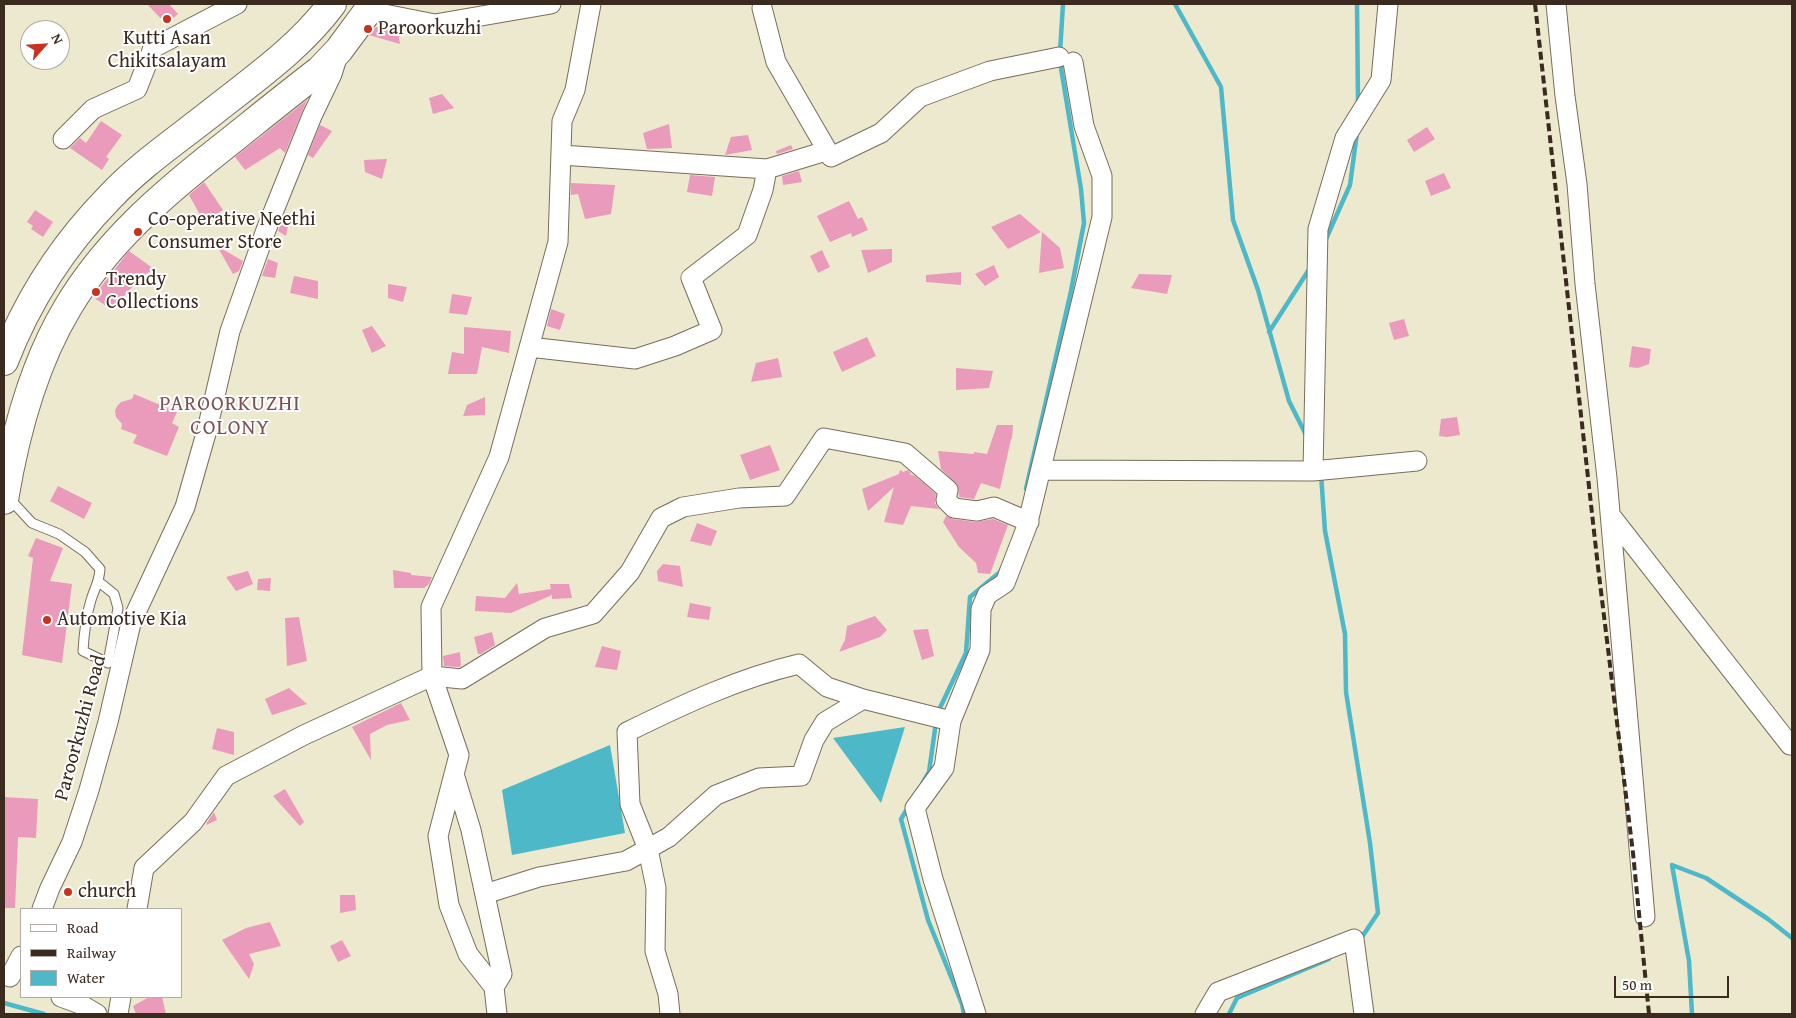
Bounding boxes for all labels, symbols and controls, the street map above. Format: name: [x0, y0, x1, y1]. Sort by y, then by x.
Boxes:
marker: Kutti Asan Chikitsalayam: [161, 13, 173, 25]
place label: Paroorkuzhi: [378, 17, 481, 41]
north arrow: [20, 20, 70, 70]
marker: Paroorkuzhi: [362, 23, 374, 35]
place label: Kutti Asan Chikitsalayam: [108, 27, 226, 74]
text: N: [47, 30, 69, 47]
place label: Co-operative Neethi Consumer Store: [148, 208, 316, 255]
marker: Co-operative Neethi Consumer Store: [132, 226, 144, 238]
place label: Trendy Collections: [106, 268, 199, 315]
marker: Trendy Collections: [90, 286, 102, 298]
district label: PAROORKUZHI COLONY: [158, 392, 302, 442]
place label: Automotive Kia: [57, 608, 187, 632]
marker: Automotive Kia: [41, 614, 53, 626]
street label: Paroorkuzhi Road: [50, 653, 112, 803]
place label: church: [78, 880, 136, 904]
marker: church: [62, 886, 74, 898]
legend: [20, 908, 182, 998]
text: Road: [67, 917, 98, 938]
text: Railway: [67, 942, 116, 963]
scale bar: [1616, 966, 1731, 998]
text: Water: [67, 967, 105, 988]
text: 50 m: [1622, 974, 1652, 995]

